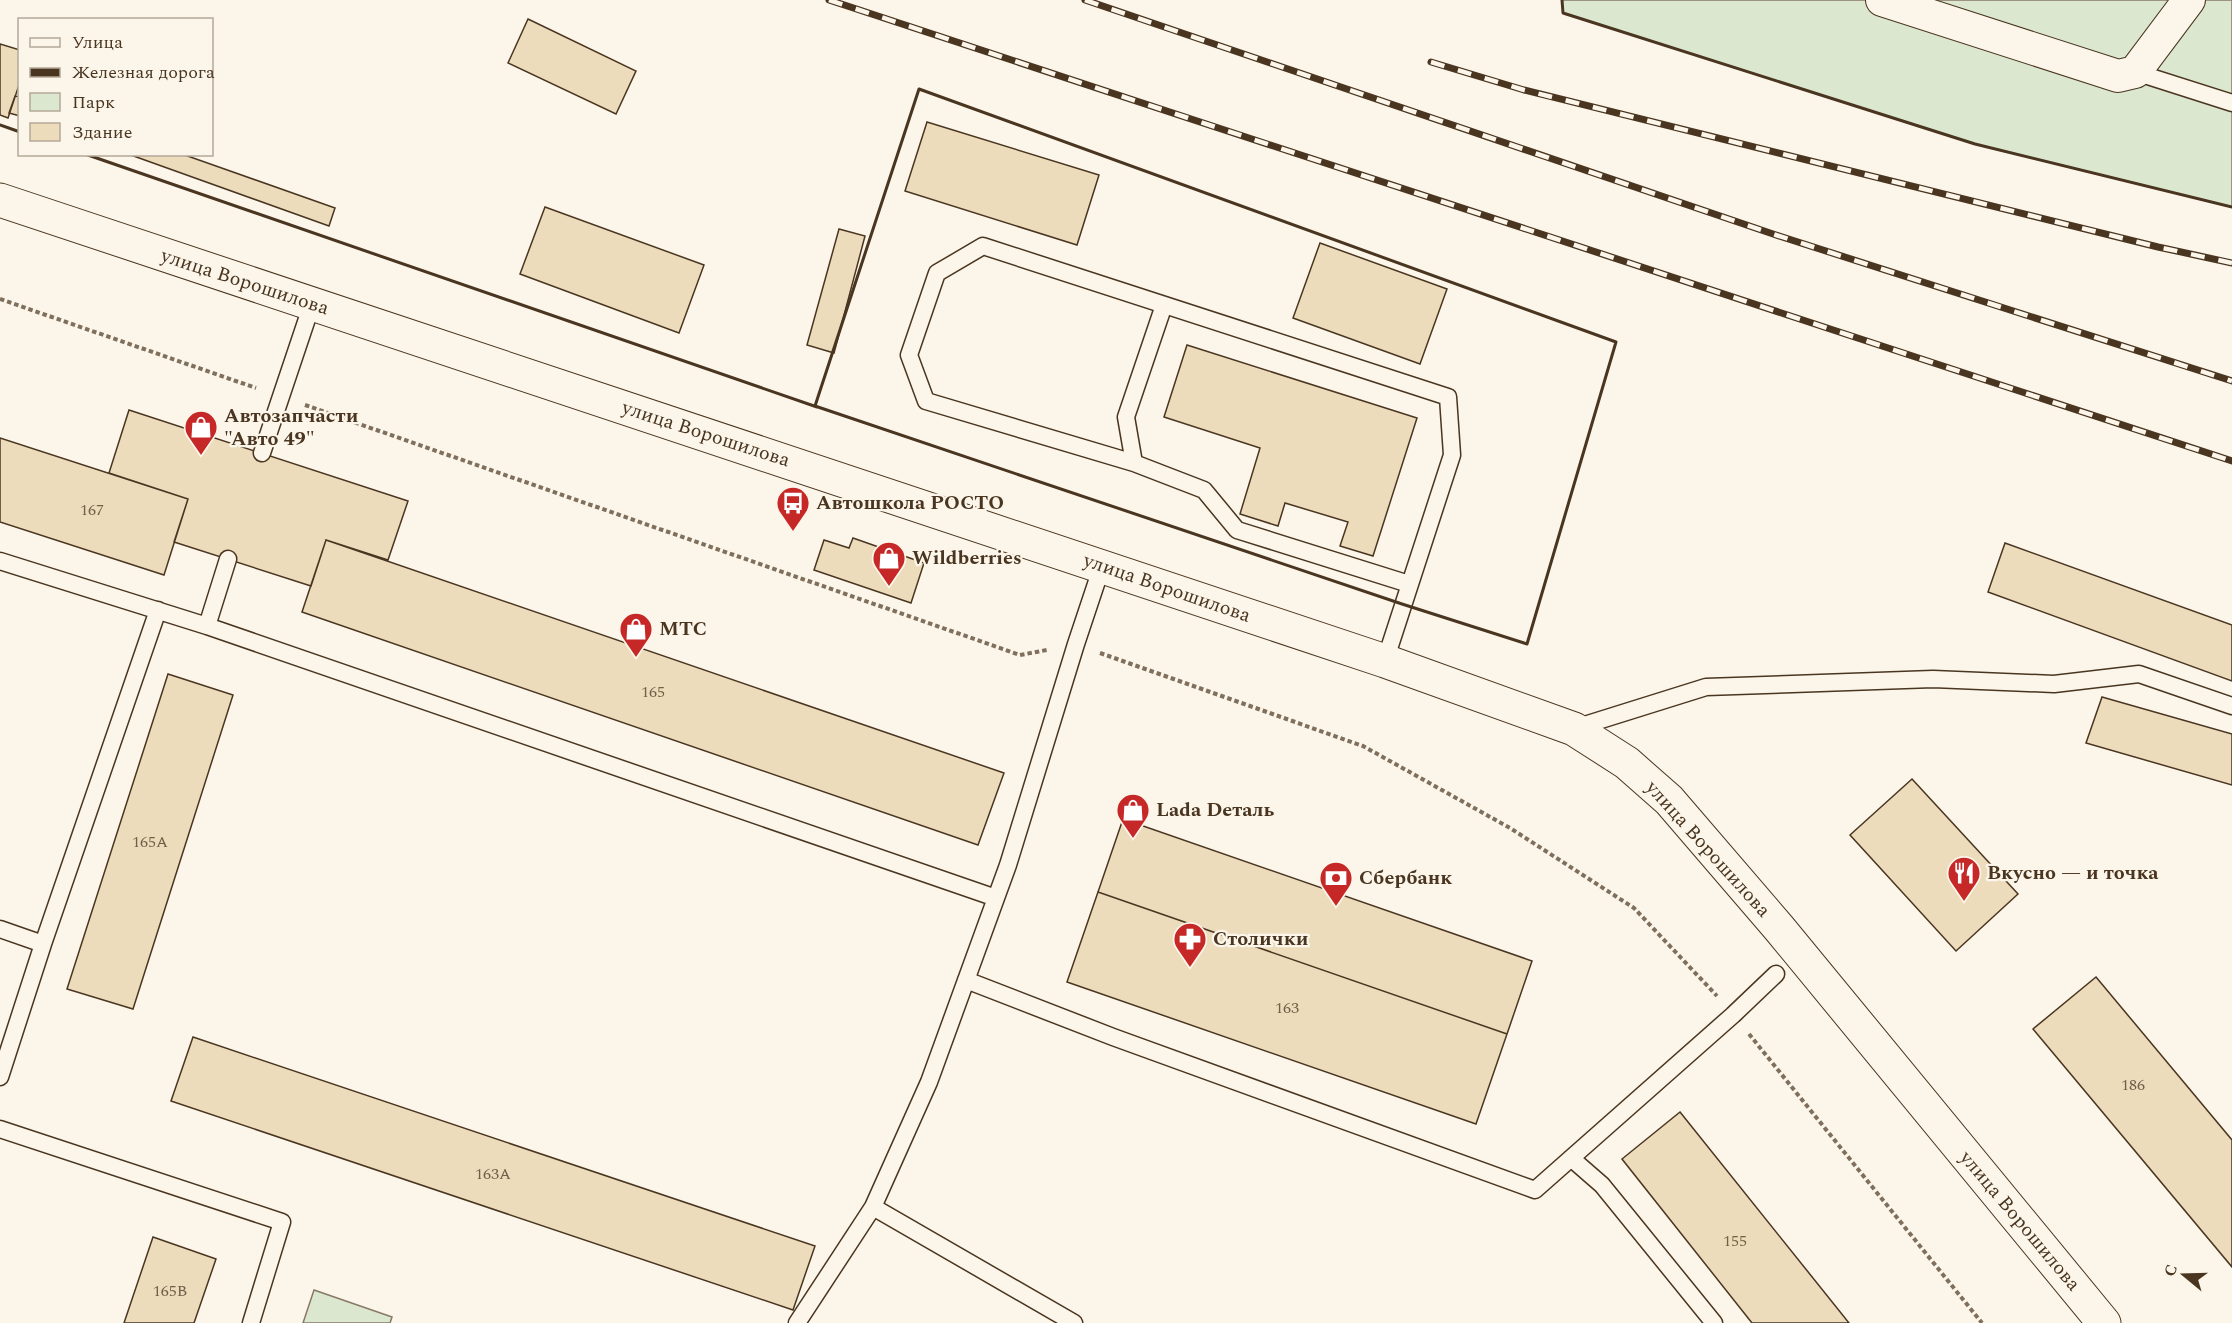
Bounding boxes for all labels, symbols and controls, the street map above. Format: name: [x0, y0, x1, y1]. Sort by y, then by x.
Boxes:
legend: [18, 18, 213, 156]
text: Улица: [72, 29, 123, 56]
text: Железная дорога: [72, 59, 215, 86]
text: Парк: [72, 89, 115, 116]
text: Здание: [72, 119, 132, 146]
street label: улица Ворошилова: [156, 240, 333, 323]
street label: улица Ворошилова: [617, 392, 794, 475]
place label: Автозапчасти "Авто 49": [224, 401, 359, 454]
shop icon: Автозапчасти "Авто 49": [183, 409, 219, 456]
bus stop icon: Автошкола РОСТО: [775, 485, 811, 532]
place label: Автошкола РОСТО: [816, 488, 1004, 518]
house number: 167: [80, 498, 104, 522]
shop icon: Wildberries: [871, 540, 907, 587]
place label: Wildberries: [912, 543, 1022, 573]
street label: улица Ворошилова: [1078, 545, 1255, 631]
shop icon: МТС: [618, 611, 654, 658]
place label: МТС: [659, 614, 707, 644]
house number: 165: [641, 680, 665, 704]
street label: улица Ворошилова: [1638, 773, 1778, 924]
shop icon: Lada Dеталь: [1115, 792, 1151, 839]
place label: Lada Dеталь: [1156, 795, 1275, 825]
house number: 165А: [132, 830, 168, 854]
restaurant icon: Вкусно — и точка: [1946, 855, 1982, 902]
place label: Вкусно — и точка: [1987, 858, 2159, 888]
bank icon: Сбербанк: [1318, 860, 1354, 907]
place label: Сбербанк: [1359, 863, 1452, 893]
pharmacy icon: Столички: [1172, 921, 1208, 968]
place label: Столички: [1213, 924, 1309, 954]
house number: 163: [1275, 996, 1299, 1020]
house number: 186: [2121, 1073, 2145, 1097]
street label: улица Ворошилова: [1952, 1143, 2088, 1298]
house number: 163А: [475, 1162, 511, 1186]
house number: 155: [1723, 1229, 1747, 1253]
north arrow: [2154, 1245, 2214, 1305]
text: С: [2158, 1261, 2184, 1280]
house number: 165В: [153, 1279, 187, 1303]

